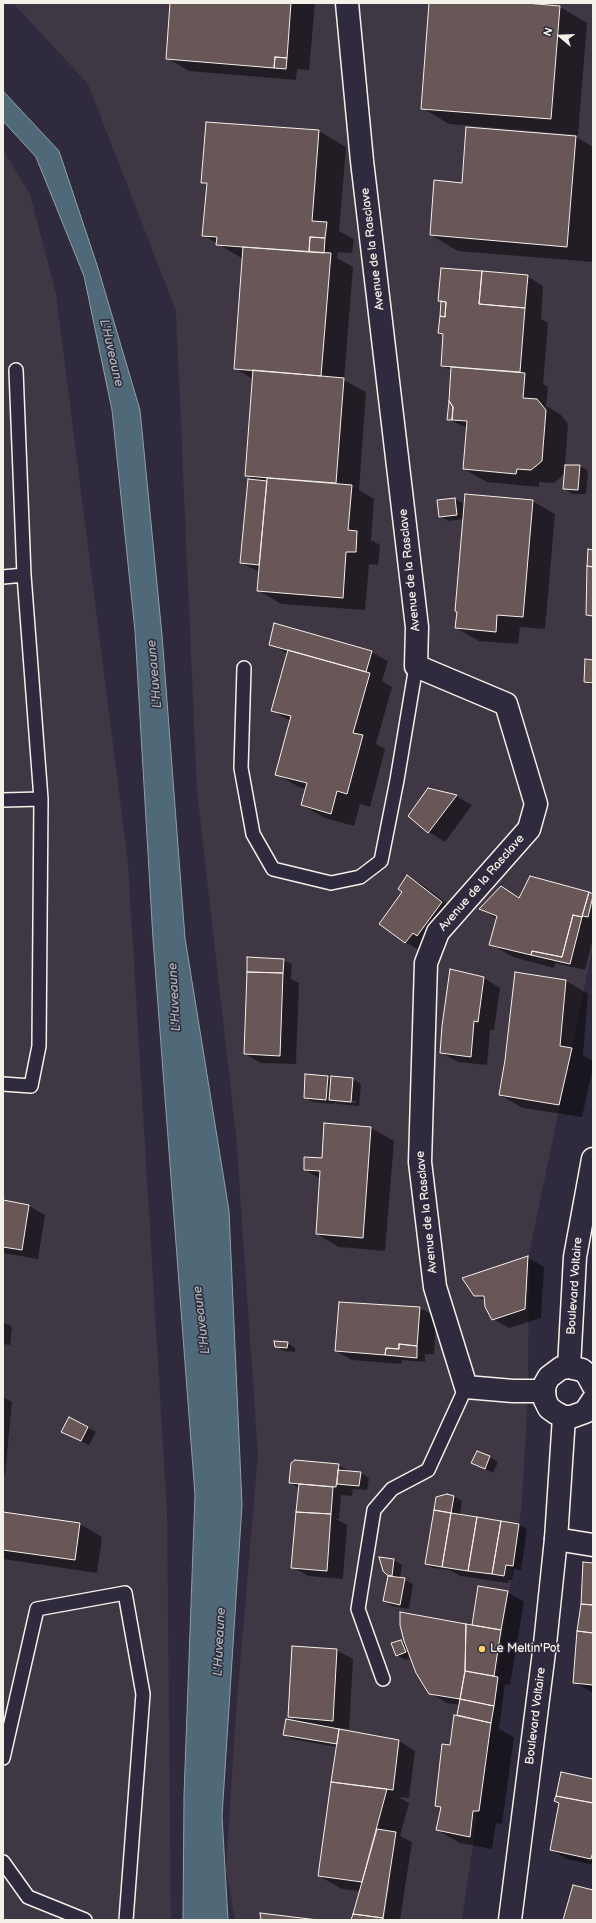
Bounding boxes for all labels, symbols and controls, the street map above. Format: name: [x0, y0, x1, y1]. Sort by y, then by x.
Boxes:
north arrow: [540, 16, 580, 56]
text: N: [541, 26, 556, 38]
street label: Avenue de la Rasclave: [358, 187, 388, 311]
water label: L'Huveaune: [96, 318, 126, 388]
street label: Avenue de la Rasclave: [396, 508, 424, 632]
water label: L'Huveaune: [144, 639, 166, 709]
street label: Avenue de la Rasclave: [436, 832, 528, 934]
water label: L'Huveaune: [165, 962, 185, 1032]
street label: Avenue de la Rasclave: [413, 1150, 441, 1274]
street label: Boulevard Voltaire: [564, 1237, 586, 1335]
water label: L'Huveaune: [190, 1285, 214, 1355]
water label: L'Huveaune: [210, 1607, 230, 1677]
place label: Le Meltin'Pot: [490, 1642, 560, 1656]
marker: Le Meltin'Pot: [477, 1644, 487, 1654]
street label: Boulevard Voltaire: [523, 1666, 549, 1766]

